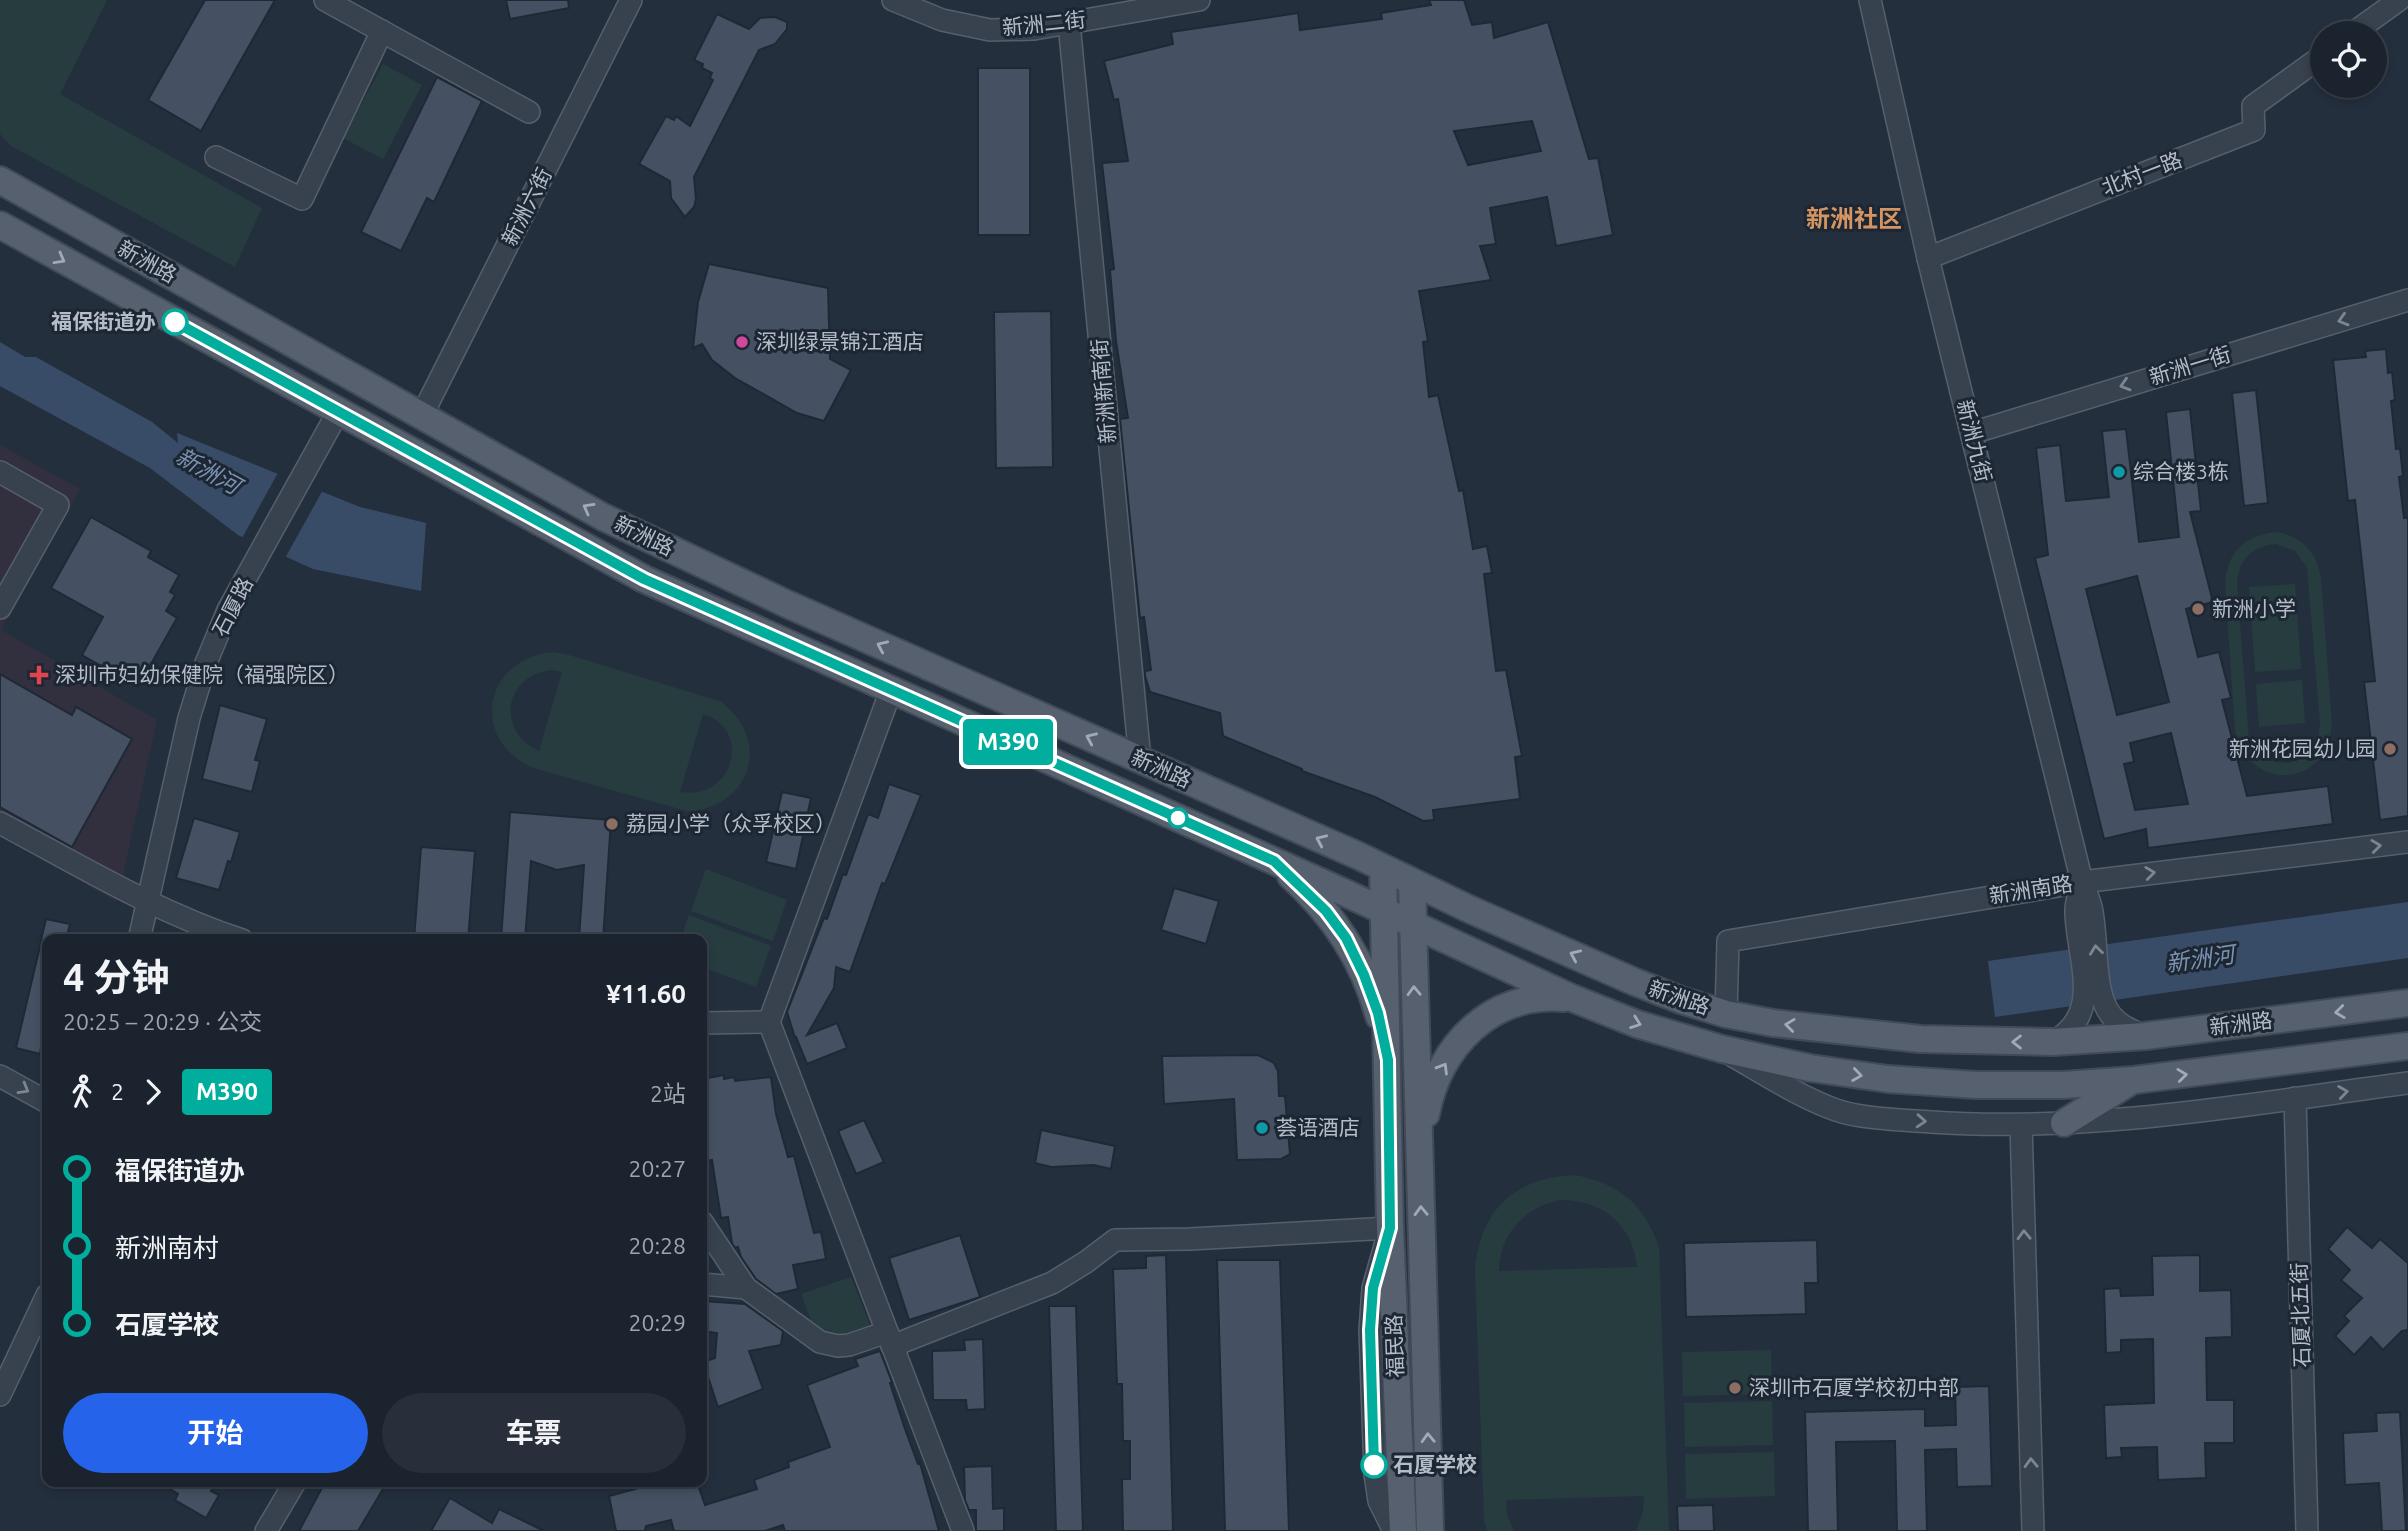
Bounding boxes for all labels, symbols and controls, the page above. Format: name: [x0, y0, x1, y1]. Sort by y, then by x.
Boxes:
street label: 新洲二街: [1001, 7, 1087, 39]
map controls: [2310, 21, 2387, 98]
button: locate: [2310, 21, 2387, 98]
street label: 北村一路: [2098, 147, 2185, 199]
street label: 新洲六街: [496, 164, 556, 249]
district label: 新洲社区: [1806, 205, 1902, 232]
street label: 新洲路: [114, 235, 181, 287]
one-way arrow: [52, 250, 65, 264]
place label: 福保街道办: [51, 309, 156, 333]
marker: 福保街道办: [162, 309, 188, 335]
one-way arrow: [2337, 311, 2349, 326]
place label: 深圳绿景锦江酒店: [756, 329, 924, 353]
marker: 深圳绿景锦江酒店: [734, 334, 750, 350]
street label: 新洲新南街: [1086, 338, 1120, 444]
street label: 新洲一街: [2146, 341, 2233, 389]
one-way arrow: [2119, 377, 2131, 392]
street label: 新洲九街: [1953, 397, 1997, 484]
water label: 新洲河: [172, 443, 248, 500]
place label: 综合楼3栋: [2133, 459, 2229, 483]
marker: 综合楼3栋: [2111, 464, 2127, 480]
one-way arrow: [583, 503, 595, 516]
street label: 新洲路: [611, 511, 678, 560]
street label: 石厦路: [207, 573, 257, 640]
place label: 新洲小学: [2212, 596, 2296, 620]
marker: 新洲小学: [2190, 601, 2206, 617]
one-way arrow: [877, 640, 890, 654]
place label: 深圳市妇幼保健院（福强院区）: [55, 662, 349, 686]
marker: 深圳市妇幼保健院（福强院区）: [29, 665, 49, 685]
line badge: M390: [959, 719, 1057, 765]
text: M390: [977, 728, 1039, 755]
one-way arrow: [1085, 732, 1098, 746]
place label: 新洲花园幼儿园: [2229, 736, 2376, 760]
marker: 新洲花园幼儿园: [2382, 741, 2398, 757]
street label: 新洲路: [1128, 744, 1195, 792]
unlabelled marker: [1168, 808, 1188, 828]
place label: 荔园小学（众孚校区）: [626, 811, 836, 835]
marker: 荔园小学（众孚校区）: [604, 816, 620, 832]
one-way arrow: [1316, 834, 1328, 848]
one-way arrow: [2370, 839, 2381, 854]
one-way arrow: [2144, 866, 2156, 881]
street label: 新洲南路: [1987, 871, 2074, 907]
water label: 新洲河: [2164, 941, 2240, 976]
one-way arrow: [2089, 944, 2104, 955]
one-way arrow: [1569, 949, 1582, 963]
text: 4 分钟: [63, 956, 169, 998]
street label: 新洲路: [1646, 975, 1713, 1019]
text: ¥11.60: [606, 979, 686, 1008]
one-way arrow: [1407, 985, 1422, 996]
one-way arrow: [2334, 1004, 2346, 1019]
street label: 新洲路: [2208, 1007, 2274, 1039]
text: 20:25 – 20:29 · 公交: [63, 1009, 262, 1034]
one-way arrow: [1629, 1015, 1641, 1029]
one-way arrow: [1784, 1018, 1796, 1033]
one-way arrow: [2011, 1034, 2021, 1050]
one-way arrow: [1434, 1062, 1447, 1075]
one-way arrow: [1851, 1067, 1863, 1082]
one-way arrow: [2176, 1067, 2187, 1082]
icon: walk: [63, 1073, 101, 1111]
icon: forward: [134, 1073, 172, 1111]
text: M390: [196, 1078, 258, 1105]
text: 2: [111, 1079, 124, 1104]
one-way arrow: [16, 1081, 29, 1094]
text: 2站: [650, 1081, 686, 1106]
one-way arrow: [2337, 1084, 2348, 1099]
one-way arrow: [1916, 1113, 1927, 1128]
place label: 荟语酒店: [1276, 1115, 1360, 1139]
marker: 荟语酒店: [1254, 1120, 1270, 1136]
text: 福保街道办: [115, 1156, 245, 1185]
text: 20:27: [628, 1156, 686, 1181]
one-way arrow: [1413, 1205, 1429, 1216]
one-way arrow: [2017, 1230, 2032, 1241]
text: 新洲南村: [115, 1233, 219, 1262]
text: 20:28: [628, 1233, 686, 1258]
street label: 石厦北五街: [2286, 1262, 2314, 1368]
text: 石厦学校: [115, 1310, 219, 1339]
text: 20:29: [628, 1310, 686, 1335]
street label: 福民路: [1381, 1314, 1407, 1378]
place label: 深圳市石厦学校初中部: [1749, 1375, 1959, 1399]
marker: 深圳市石厦学校初中部: [1727, 1380, 1743, 1396]
button: 开始: [63, 1393, 368, 1473]
button: 车票: [382, 1393, 686, 1473]
one-way arrow: [1420, 1433, 1435, 1444]
marker: 石厦学校: [1361, 1452, 1387, 1478]
place label: 石厦学校: [1393, 1452, 1477, 1476]
one-way arrow: [2023, 1457, 2038, 1468]

